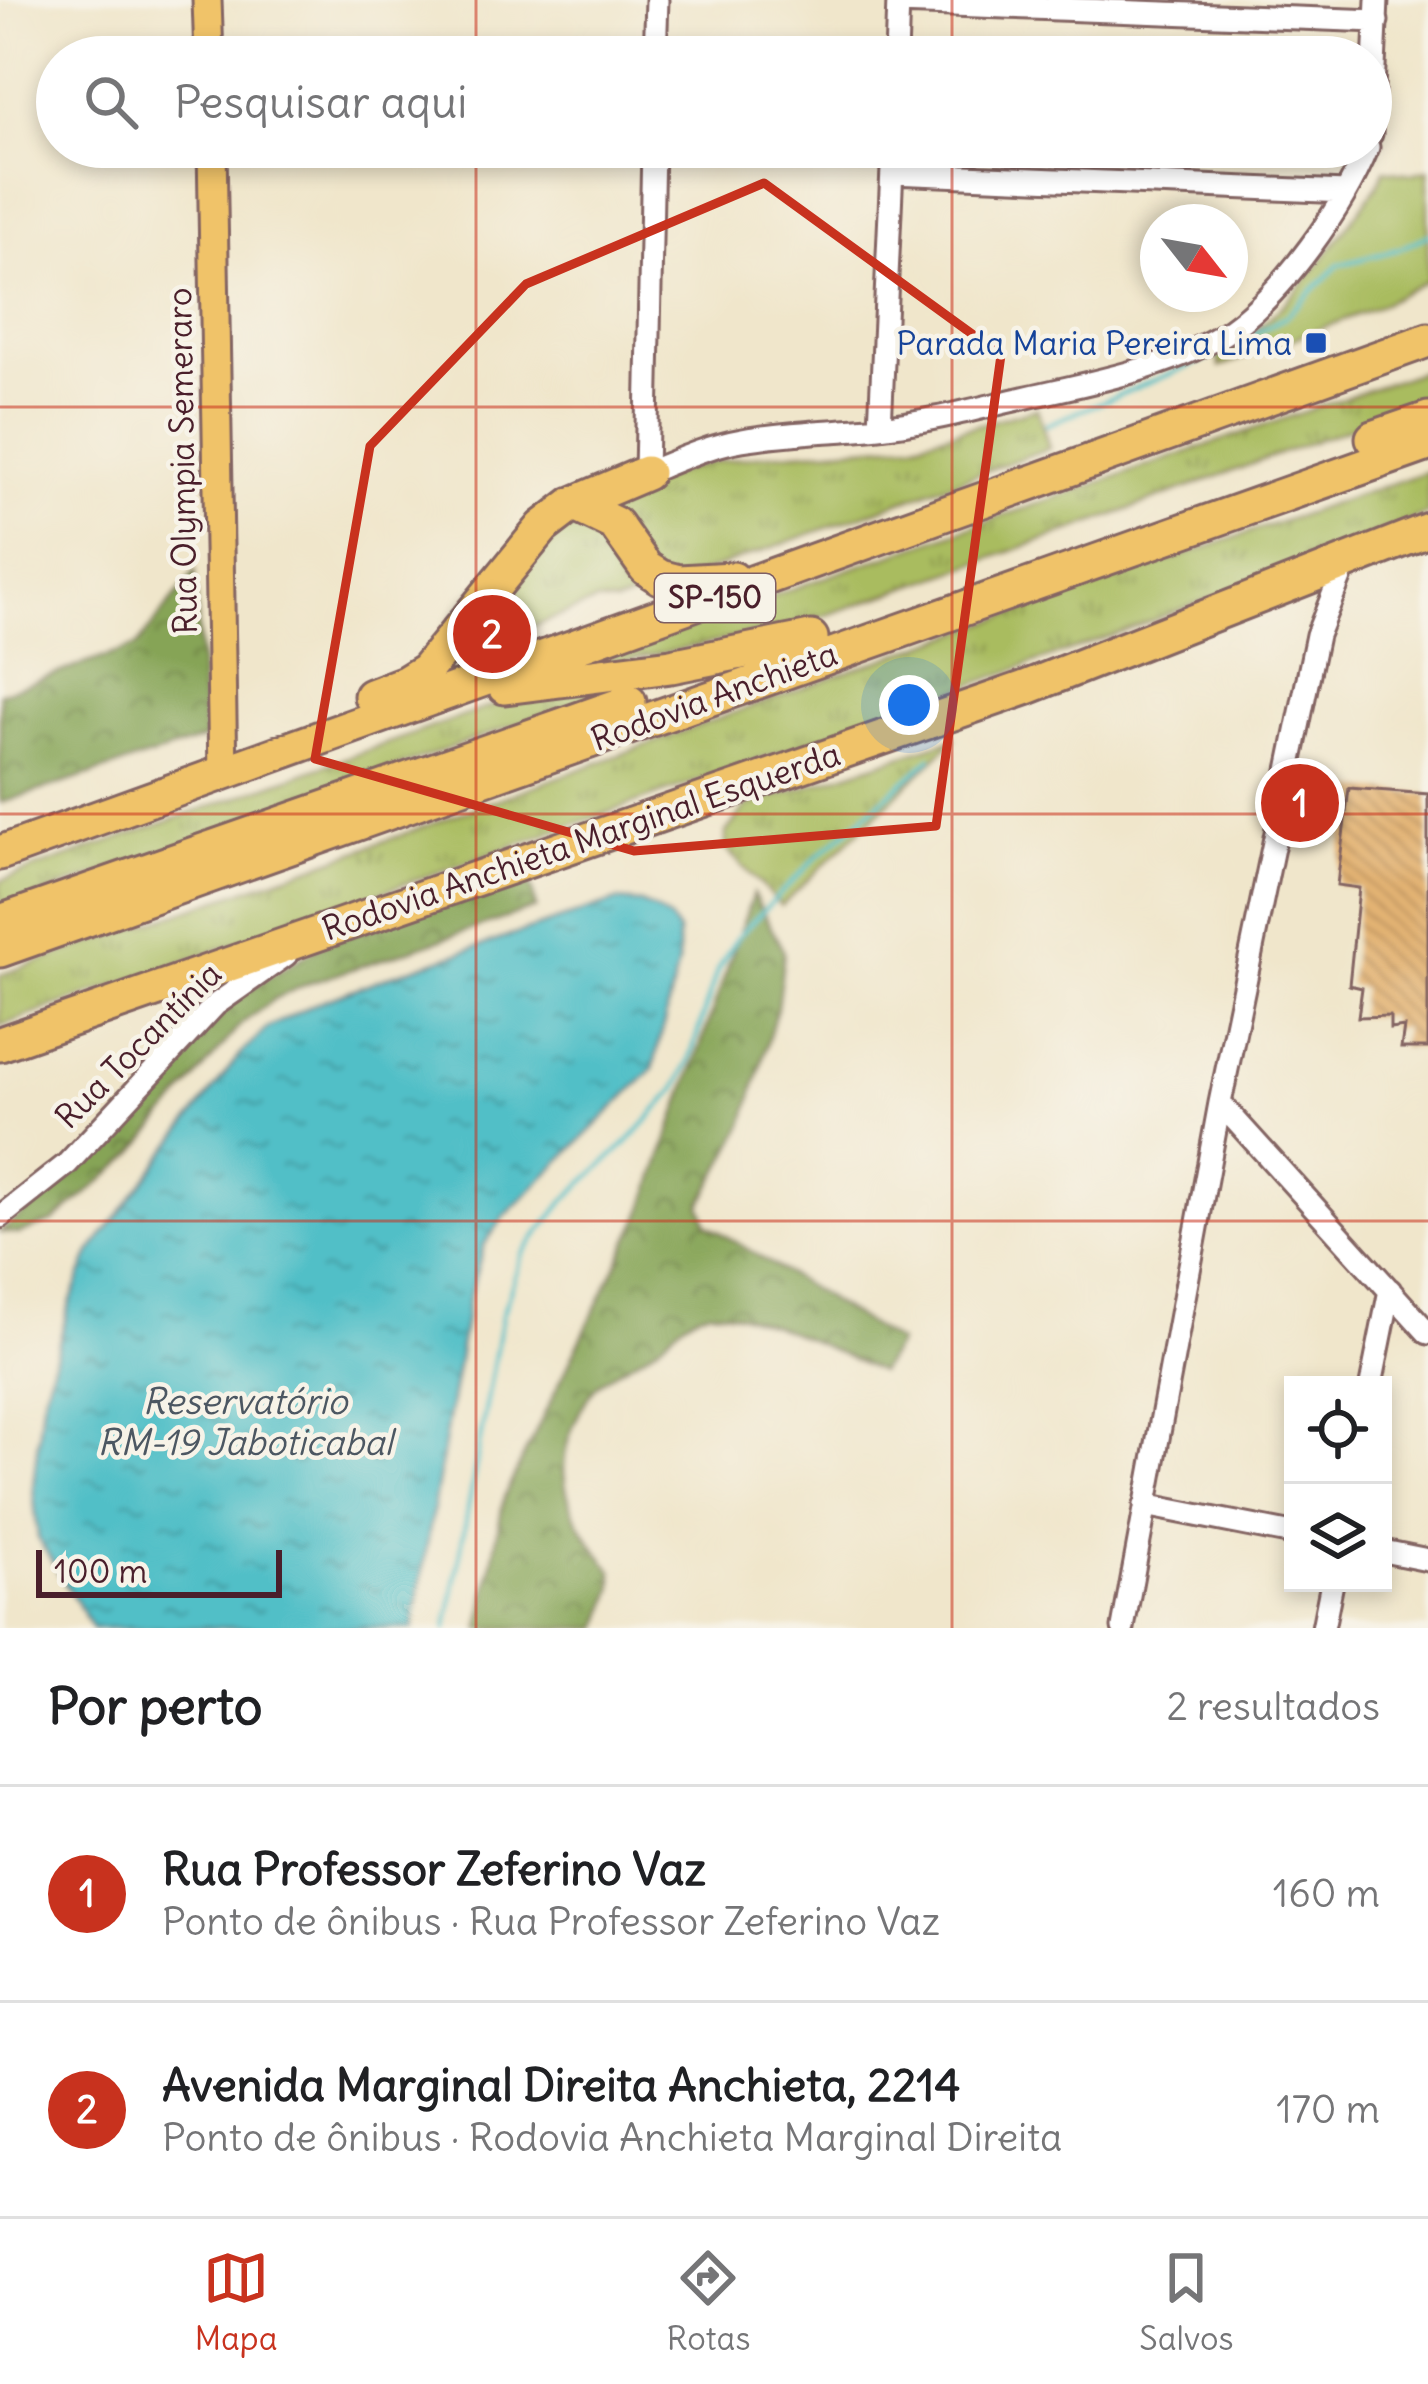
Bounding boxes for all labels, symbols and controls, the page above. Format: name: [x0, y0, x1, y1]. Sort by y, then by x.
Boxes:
search box: [36, 36, 1392, 168]
icon: search: [78, 69, 144, 135]
text: Pesquisar aqui: [174, 74, 467, 130]
north arrow: [1140, 204, 1248, 312]
street label: Rua Olympia Semeraro: [158, 287, 206, 635]
place label: Parada Maria Pereira Lima: [896, 322, 1292, 364]
marker: Parada Maria Pereira Lima: [1303, 330, 1329, 356]
road number: SP-150: [655, 574, 775, 622]
pin: 2: [453, 589, 531, 679]
street label: Rodovia Anchieta: [585, 632, 843, 760]
your location: [879, 675, 939, 735]
street label: Rodovia Anchieta Marginal Esquerda: [317, 732, 845, 950]
pin: 1: [1261, 758, 1339, 848]
street label: Rua Tocantínia: [46, 953, 230, 1137]
map controls: [1284, 1376, 1392, 1592]
button: locate: [1284, 1376, 1392, 1484]
water label: Reservatório RM-19 Jaboticabal: [97, 1379, 398, 1465]
button: layers: [1284, 1484, 1392, 1592]
scale bar: [36, 1544, 282, 1597]
text: 100 m: [54, 1550, 147, 1592]
text: Por perto: [48, 1674, 262, 1738]
text: 2 resultados: [1166, 1682, 1380, 1731]
text: Rua Professor Zeferino Vaz: [162, 1841, 706, 1897]
text: 1: [79, 1869, 95, 1918]
text: 160 m: [1273, 1869, 1380, 1918]
text: Ponto de ônibus · Rua Professor Zeferino Vaz: [162, 1897, 940, 1946]
text: Avenida Marginal Direita Anchieta, 2214: [162, 2057, 960, 2113]
text: 2: [76, 2085, 98, 2134]
text: 170 m: [1276, 2085, 1380, 2134]
text: Ponto de ônibus · Rodovia Anchieta Marginal Direita: [162, 2113, 1062, 2162]
tab: Mapa: [194, 2245, 277, 2359]
tab: Rotas: [666, 2245, 750, 2359]
tab: Salvos: [1139, 2245, 1234, 2359]

